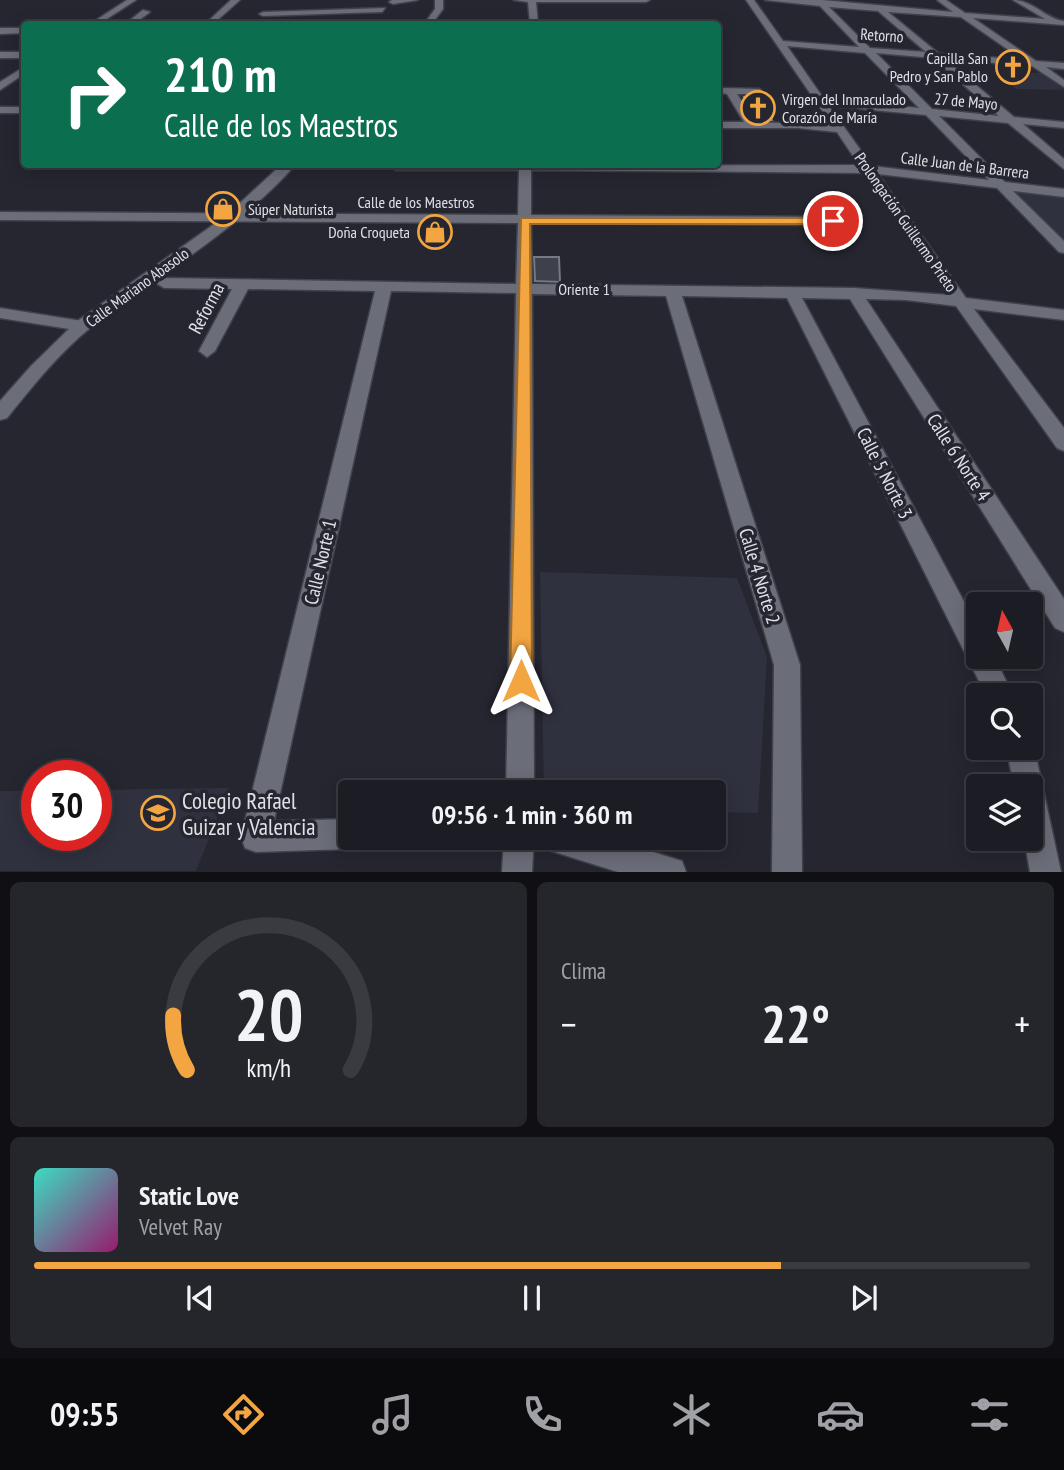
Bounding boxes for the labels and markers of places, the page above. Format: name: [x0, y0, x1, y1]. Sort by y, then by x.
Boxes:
place label: Capilla San Pedro y San Pablo: [890, 48, 988, 86]
church icon: Capilla San Pedro y San Pablo: [994, 48, 1032, 86]
church icon: Virgen del Inmaculado Corazón de María: [739, 89, 777, 127]
place label: Virgen del Inmaculado Corazón de María: [781, 89, 906, 127]
shop icon: Súper Naturista: [204, 190, 242, 228]
pin: [803, 191, 863, 251]
place label: Súper Naturista: [248, 199, 334, 219]
shop icon: Doña Croqueta: [416, 213, 454, 251]
place label: Doña Croqueta: [328, 222, 410, 242]
place label: Colegio Rafael Guizar y Valencia: [182, 786, 315, 841]
school or university icon: Colegio Rafael Guizar y Valencia: [139, 794, 177, 832]

